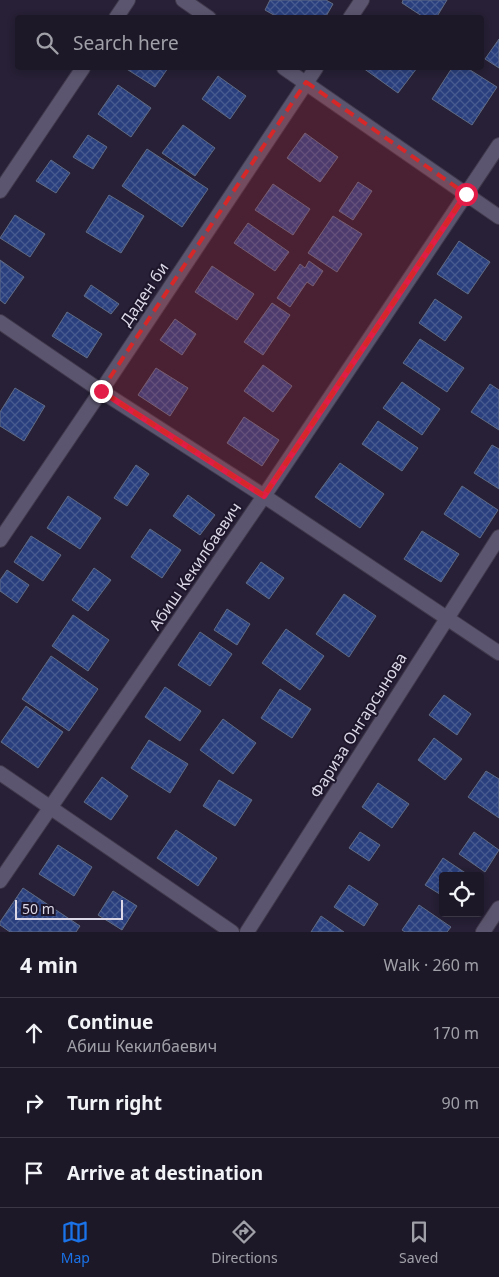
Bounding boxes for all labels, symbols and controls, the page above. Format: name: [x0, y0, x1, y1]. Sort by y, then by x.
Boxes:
search box: [15, 15, 484, 70]
icon: search: [33, 29, 61, 57]
text: Search here: [73, 30, 179, 56]
route start: [455, 183, 478, 206]
street label: Даден би: [115, 258, 173, 330]
route end: [90, 380, 113, 403]
street label: Абиш Кекилбаевич: [144, 498, 246, 634]
street label: Фариза Онгарсынова: [304, 648, 412, 802]
map controls: [439, 872, 484, 917]
button: locate: [439, 872, 484, 917]
scale bar: [15, 897, 122, 920]
text: 50 m: [22, 899, 55, 918]
text: 4 min: [20, 951, 78, 979]
text: Walk · 260 m: [384, 954, 479, 976]
text: Continue: [67, 1009, 153, 1035]
icon: ahead: [20, 1019, 48, 1047]
text: 170 m: [432, 1022, 479, 1044]
text: Абиш Кекилбаевич: [67, 1035, 217, 1057]
icon: right: [20, 1089, 48, 1117]
text: Turn right: [67, 1090, 162, 1116]
text: 90 m: [442, 1092, 479, 1114]
icon: arrive: [20, 1159, 48, 1187]
text: Arrive at destination: [67, 1160, 263, 1186]
tab: Map: [61, 1218, 90, 1267]
tab: Directions: [211, 1218, 278, 1267]
tab: Saved: [399, 1218, 438, 1267]

